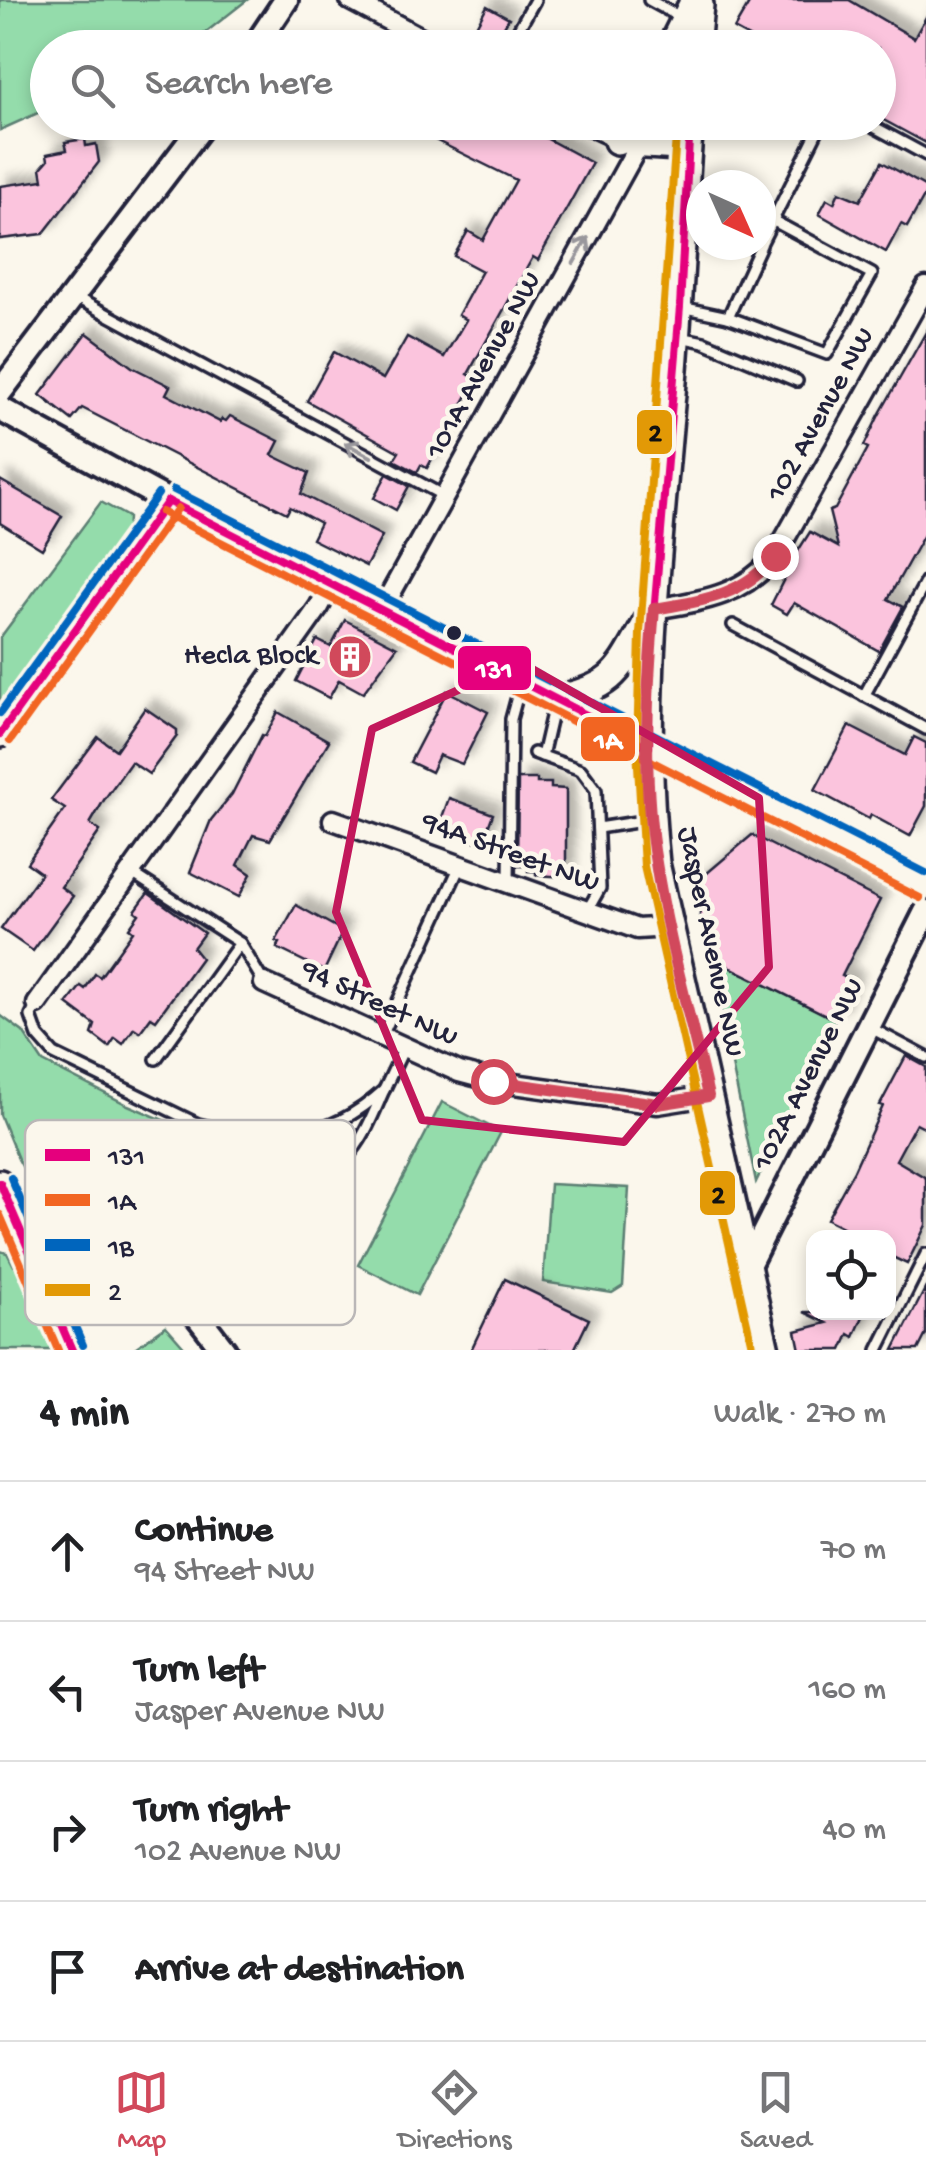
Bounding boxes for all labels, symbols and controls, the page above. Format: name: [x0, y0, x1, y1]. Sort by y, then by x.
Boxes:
search box: [30, 30, 896, 140]
icon: search: [65, 58, 120, 113]
text: Search here: [145, 63, 332, 107]
north arrow: [686, 170, 776, 260]
one-way arrow: [571, 235, 591, 265]
street label: 101A Avenue NW: [419, 266, 551, 467]
street label: 102 Avenue NW: [759, 322, 884, 509]
line badge: 2: [635, 408, 674, 456]
text: 2: [648, 419, 662, 452]
one-way arrow: [344, 439, 374, 459]
route end: [753, 534, 799, 580]
unlabelled marker: [444, 623, 464, 643]
building icon: Hecla Block: [327, 634, 373, 680]
place label: Hecla Block: [184, 640, 321, 675]
line badge: 131: [456, 644, 533, 692]
text: 131: [474, 656, 513, 689]
line badge: 1A: [579, 715, 637, 763]
text: 1A: [593, 727, 624, 760]
street label: 94A Street NW: [416, 805, 603, 902]
street label: Jasper Avenue NW: [668, 824, 750, 1060]
street label: 94 Street NW: [294, 953, 463, 1056]
street label: 102A Avenue NW: [746, 973, 874, 1178]
route start: [471, 1059, 517, 1105]
legend: [25, 1120, 355, 1325]
text: 131: [107, 1143, 145, 1176]
line badge: 2: [698, 1169, 737, 1217]
text: 2: [711, 1181, 725, 1214]
text: 1A: [107, 1188, 137, 1221]
map controls: [806, 1230, 896, 1320]
button: locate: [806, 1230, 896, 1320]
text: 1B: [107, 1233, 134, 1266]
text: 2: [108, 1278, 122, 1311]
text: 4 min: [40, 1391, 129, 1440]
text: Walk · 270 m: [714, 1396, 886, 1434]
text: Continue: [135, 1510, 273, 1554]
icon: ahead: [40, 1524, 95, 1579]
text: 70 m: [821, 1532, 886, 1570]
text: 94 Street NW: [135, 1554, 315, 1592]
text: Turn left: [135, 1650, 263, 1694]
icon: left: [40, 1664, 95, 1719]
text: 160 m: [808, 1672, 886, 1710]
text: Jasper Avenue NW: [135, 1694, 385, 1732]
text: Turn right: [135, 1790, 287, 1834]
icon: right: [40, 1804, 95, 1859]
text: 40 m: [822, 1812, 886, 1850]
text: 102 Avenue NW: [135, 1834, 341, 1872]
icon: arrive: [40, 1944, 95, 1999]
text: Arrive at destination: [135, 1949, 464, 1993]
tab: Map: [114, 2065, 169, 2158]
tab: Directions: [398, 2065, 512, 2158]
tab: Saved: [740, 2065, 812, 2158]

